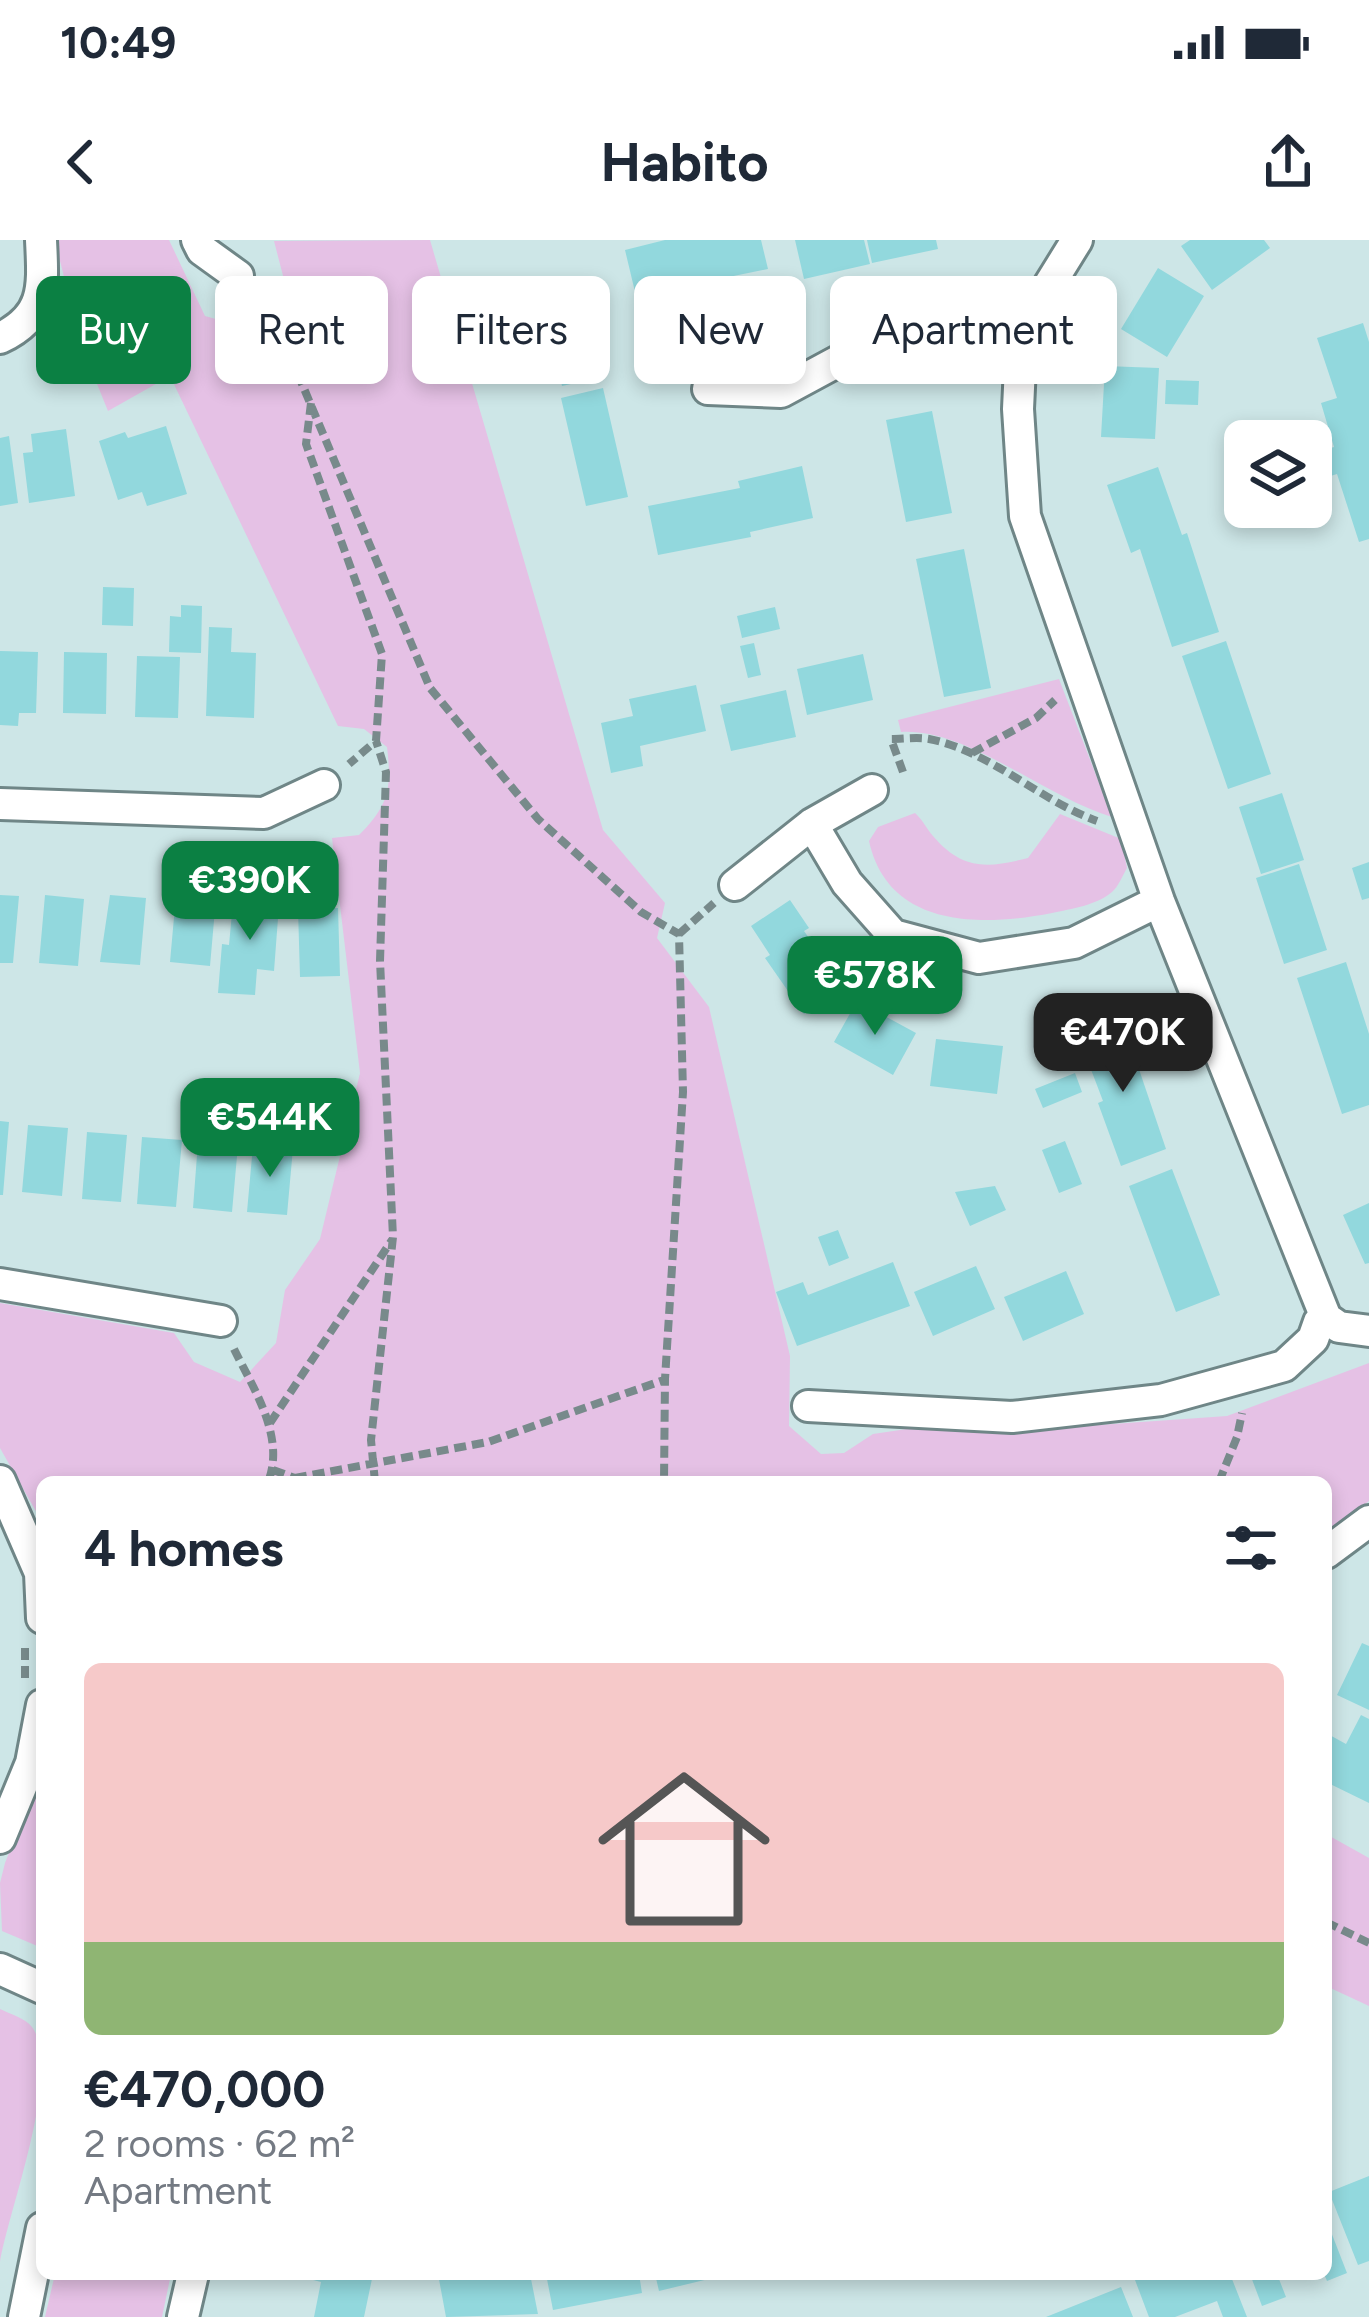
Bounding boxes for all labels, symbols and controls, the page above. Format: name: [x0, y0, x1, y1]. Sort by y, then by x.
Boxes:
text: 10:49: [60, 15, 176, 69]
icon: back: [48, 129, 114, 195]
icon: share: [1255, 129, 1321, 195]
text: Habito: [600, 130, 769, 195]
chip: Buy: [36, 276, 191, 384]
chip: Rent: [215, 276, 388, 384]
chip: Filters: [412, 276, 610, 384]
chip: New: [634, 276, 806, 384]
chip: Apartment: [830, 276, 1117, 384]
map controls: [1224, 420, 1332, 528]
button: layers: [1224, 420, 1332, 528]
pin: €390K: [166, 841, 334, 943]
text: €390K: [189, 856, 311, 903]
pin: €578K: [791, 936, 959, 1038]
text: €578K: [814, 951, 936, 998]
pin: €470K: [1039, 993, 1207, 1095]
text: €470K: [1061, 1008, 1185, 1055]
pin: €544K: [186, 1078, 354, 1180]
text: €544K: [207, 1093, 333, 1140]
icon: filters: [1218, 1515, 1284, 1581]
text: 4 homes: [84, 1518, 284, 1579]
icon: home: [576, 1741, 792, 1957]
text: €470,000: [84, 2059, 325, 2120]
text: 2 rooms · 62 m²: [84, 2120, 355, 2167]
text: Apartment: [84, 2167, 272, 2214]

